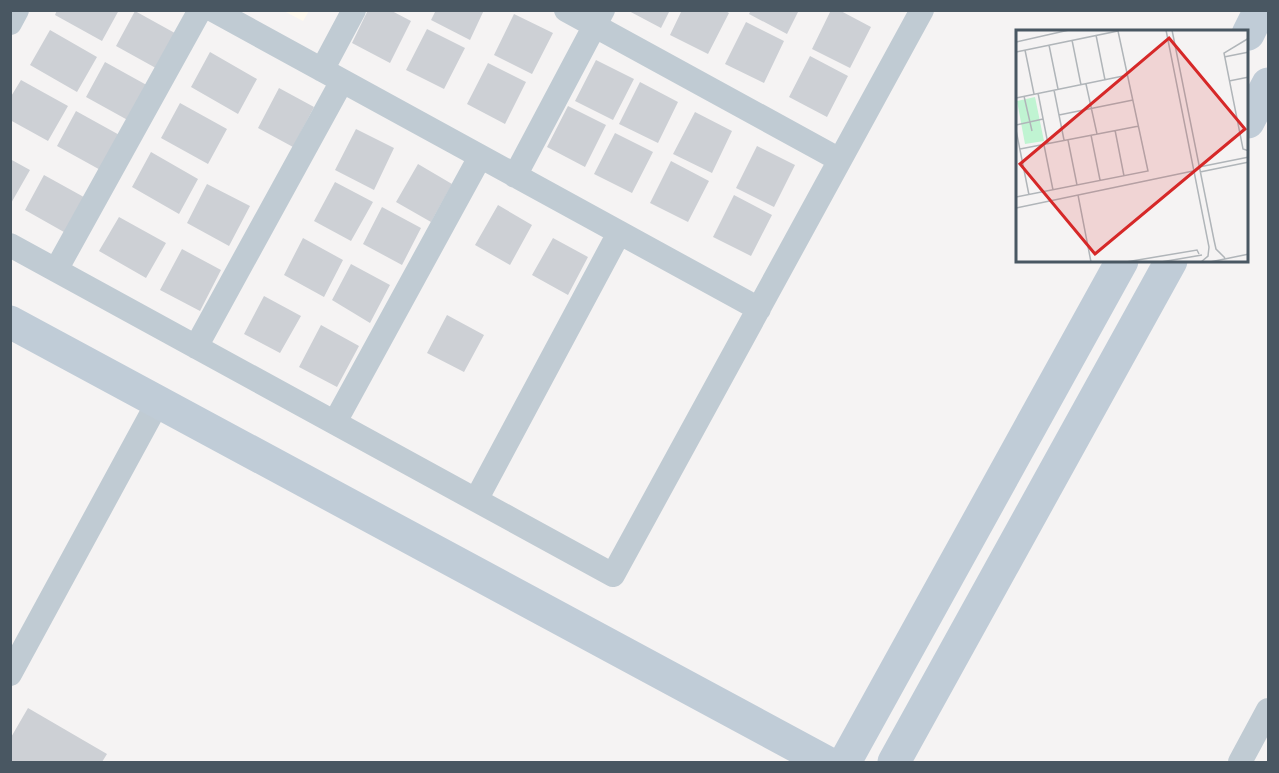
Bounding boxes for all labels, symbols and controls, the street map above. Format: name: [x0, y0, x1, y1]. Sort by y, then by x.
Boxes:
inset map: [1016, 30, 1249, 262]

